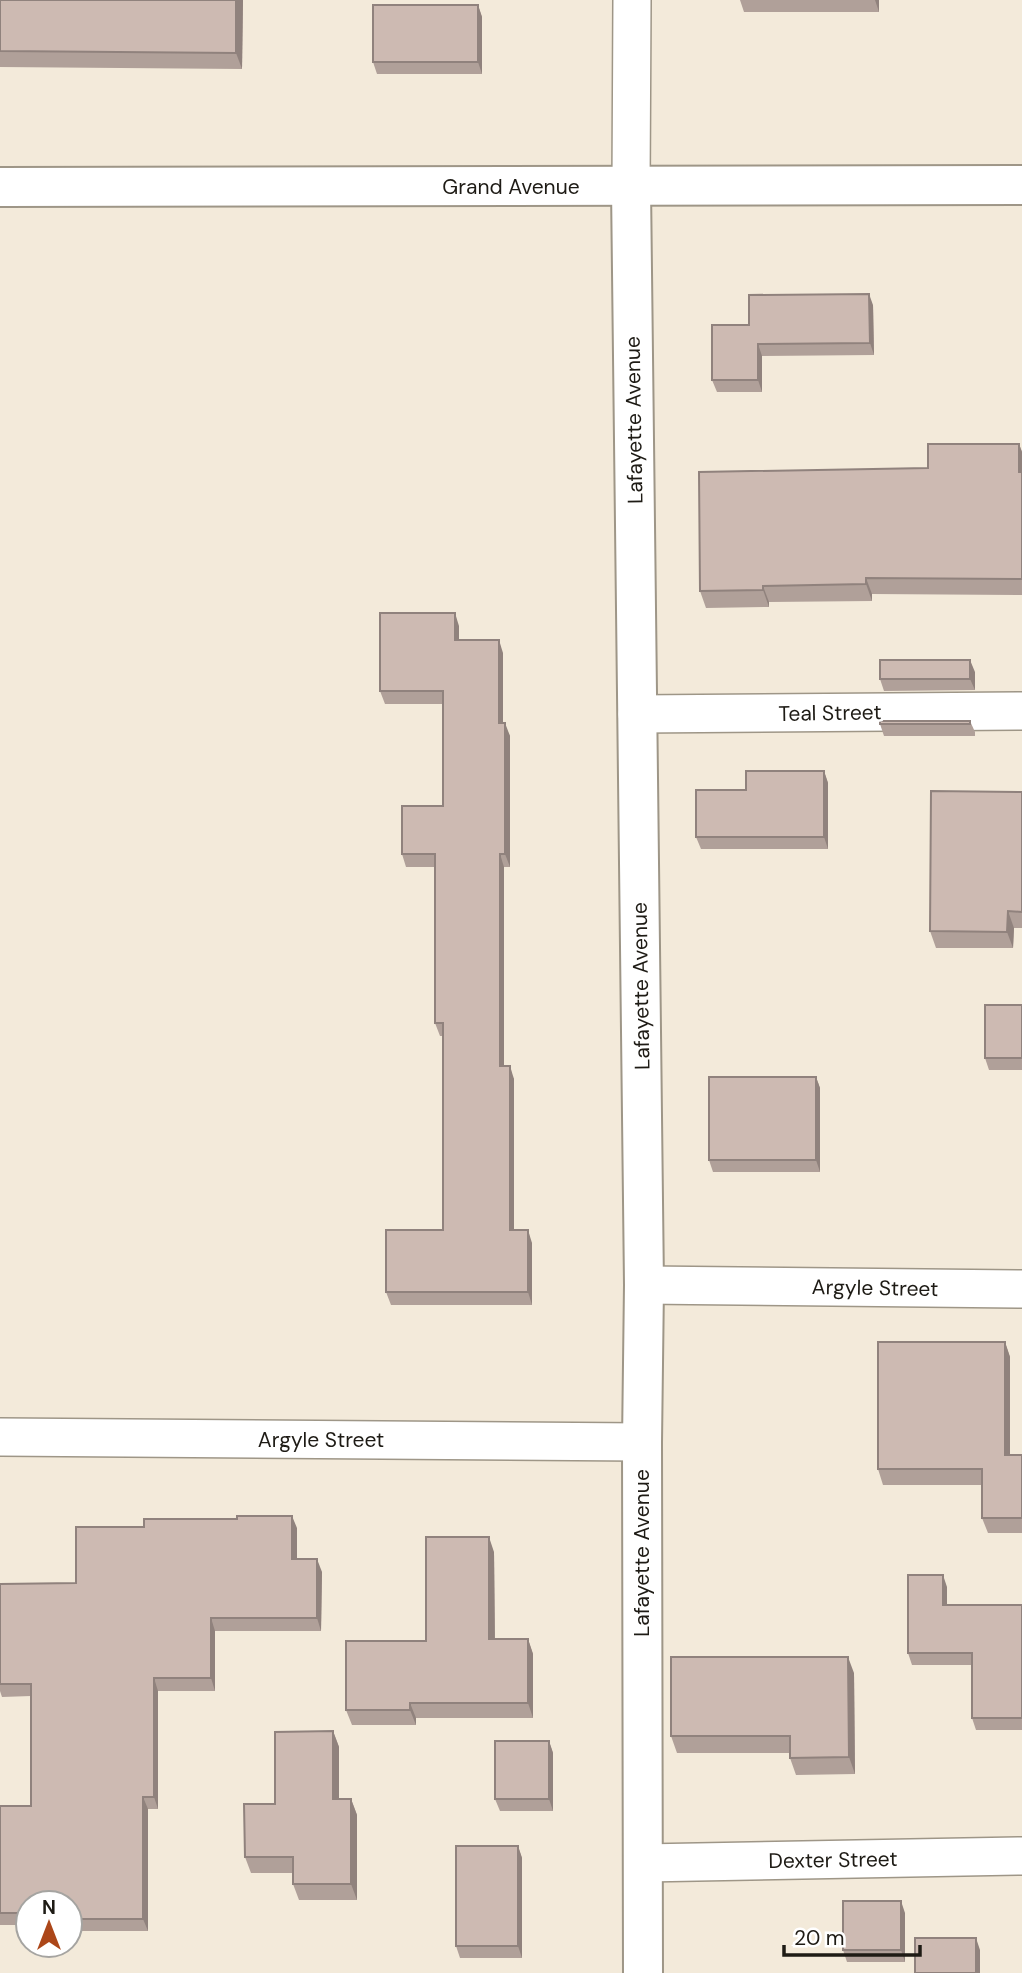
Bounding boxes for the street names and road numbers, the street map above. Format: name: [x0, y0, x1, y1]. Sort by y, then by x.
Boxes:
street label: Grand Avenue: [442, 173, 580, 201]
street label: Lafayette Avenue: [619, 336, 649, 504]
street label: Teal Street: [778, 698, 882, 728]
street label: Lafayette Avenue: [626, 902, 656, 1070]
street label: Argyle Street: [811, 1273, 939, 1303]
street label: Argyle Street: [258, 1426, 384, 1454]
street label: Lafayette Avenue: [628, 1469, 656, 1637]
street label: Dexter Street: [768, 1845, 898, 1875]

